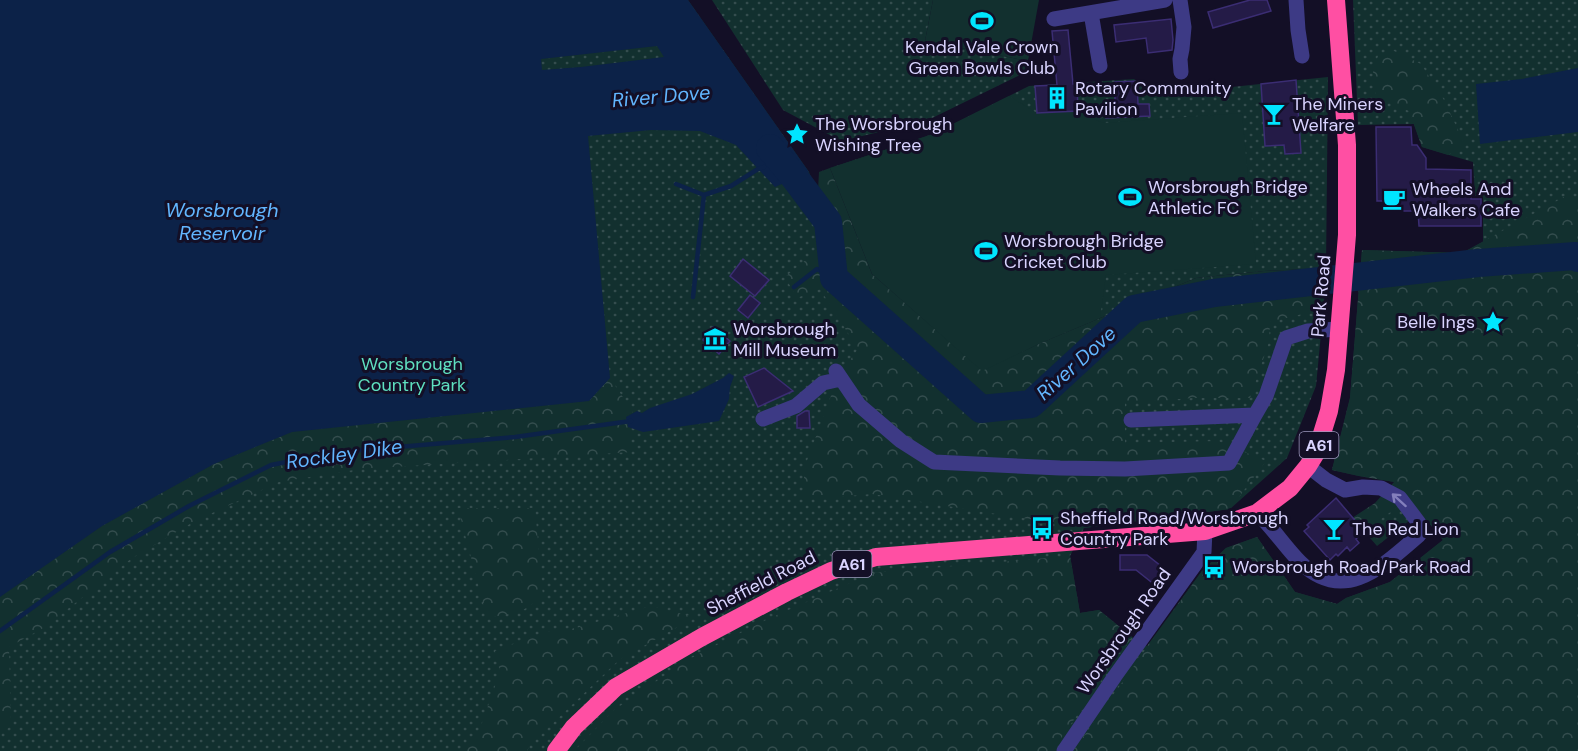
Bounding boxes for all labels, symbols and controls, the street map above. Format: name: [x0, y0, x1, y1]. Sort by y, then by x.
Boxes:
sports icon: Kendal Vale Crown Green Bowls Club: [969, 8, 995, 34]
place label: Kendal Vale Crown Green Bowls Club: [905, 35, 1059, 80]
place label: Rotary Community Pavilion: [1075, 76, 1231, 121]
water label: River Dove: [611, 79, 711, 113]
building icon: Rotary Community Pavilion: [1044, 85, 1070, 111]
place label: The Miners Welfare: [1292, 92, 1383, 137]
bar icon: The Miners Welfare: [1261, 101, 1287, 127]
place label: The Worsbrough Wishing Tree: [815, 112, 952, 157]
place icon: The Worsbrough Wishing Tree: [784, 121, 810, 147]
place label: Worsbrough Bridge Athletic FC: [1148, 175, 1308, 220]
place label: Wheels And Walkers Cafe: [1412, 177, 1520, 222]
sports icon: Worsbrough Bridge Athletic FC: [1117, 184, 1143, 210]
cafe icon: Wheels And Walkers Cafe: [1381, 186, 1407, 212]
water label: Worsbrough Reservoir: [165, 197, 279, 246]
place label: Worsbrough Bridge Cricket Club: [1004, 229, 1164, 274]
sports icon: Worsbrough Bridge Cricket Club: [973, 238, 999, 264]
street label: Park Road: [1305, 254, 1337, 338]
place icon: Belle Ings: [1480, 309, 1506, 335]
place label: Belle Ings: [1397, 310, 1475, 334]
place label: Worsbrough Mill Museum: [733, 317, 836, 362]
water label: River Dove: [1031, 320, 1121, 406]
museum icon: Worsbrough Mill Museum: [702, 326, 728, 352]
park label: Worsbrough Country Park: [358, 352, 466, 397]
road number: A61: [1300, 432, 1338, 458]
water label: Rockley Dike: [284, 433, 404, 475]
one-way arrow: [1392, 494, 1408, 508]
place label: Sheffield Road/Worsbrough Country Park: [1060, 506, 1288, 551]
bus stop icon: Sheffield Road/Worsbrough Country Park: [1029, 515, 1055, 541]
bar icon: The Red Lion: [1321, 516, 1347, 542]
place label: The Red Lion: [1352, 517, 1459, 541]
street label: Sheffield Road: [702, 545, 820, 621]
road number: A61: [832, 551, 872, 577]
bus stop icon: Worsbrough Road/Park Road: [1201, 554, 1227, 580]
place label: Worsbrough Road/Park Road: [1232, 555, 1471, 579]
street label: Worsbrough Road: [1072, 563, 1176, 699]

